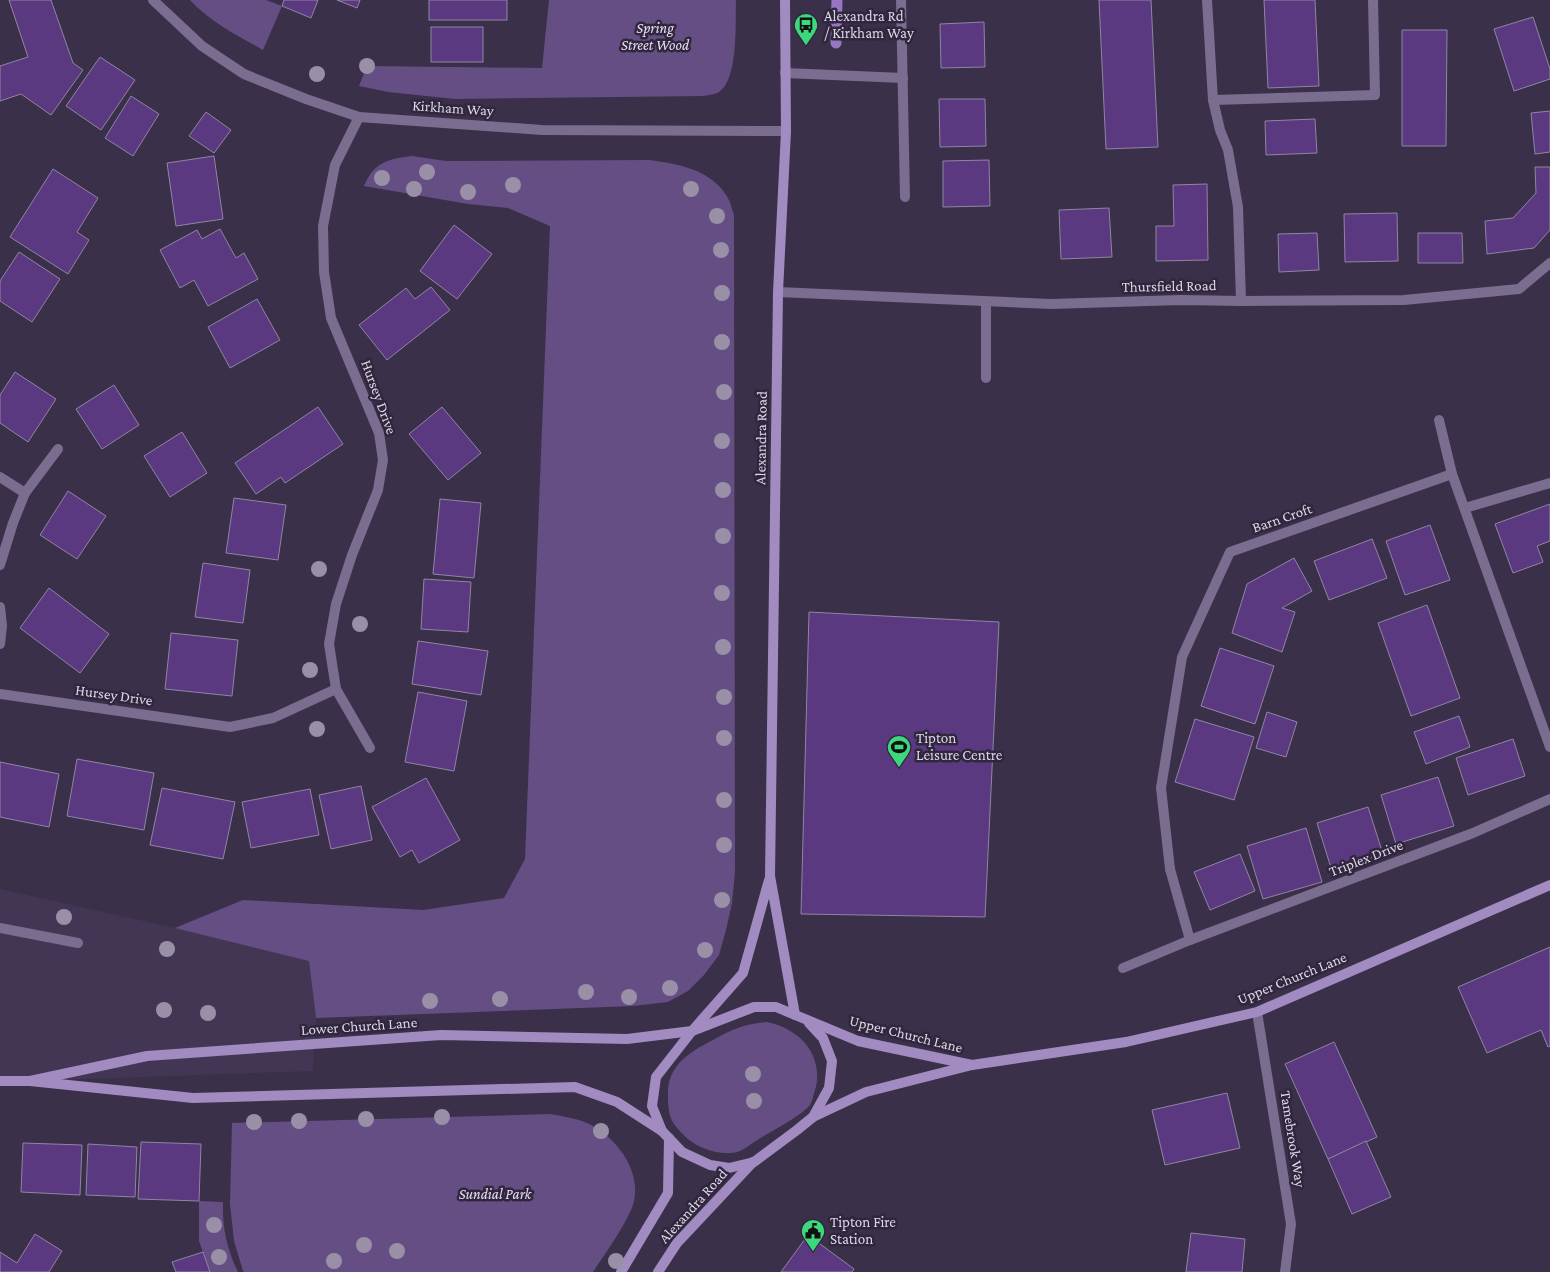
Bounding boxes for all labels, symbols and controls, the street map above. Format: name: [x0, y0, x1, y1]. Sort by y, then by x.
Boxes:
place label: Alexandra Rd / Kirkham Way: [824, 8, 914, 42]
bus stop icon: Alexandra Rd / Kirkham Way: [793, 12, 819, 46]
park label: Spring Street Wood: [621, 20, 690, 53]
street label: Kirkham Way: [412, 97, 494, 120]
street label: Thursfield Road: [1121, 277, 1217, 295]
street label: Hursey Drive: [357, 358, 400, 437]
street label: Alexandra Road: [752, 391, 770, 485]
street label: Barn Croft: [1250, 500, 1315, 536]
street label: Hursey Drive: [74, 682, 154, 709]
place label: Tipton Leisure Centre: [916, 730, 1003, 763]
sports icon: Tipton Leisure Centre: [886, 734, 912, 768]
street label: Triplex Drive: [1327, 836, 1406, 880]
street label: Upper Church Lane: [1235, 949, 1350, 1008]
street label: Upper Church Lane: [847, 1012, 965, 1057]
street label: Lower Church Lane: [300, 1014, 418, 1038]
street label: Tamebrook Way: [1276, 1090, 1309, 1189]
street label: Alexandra Road: [656, 1166, 730, 1246]
park label: Sundial Park: [459, 1186, 533, 1202]
place label: Tipton Fire Station: [830, 1214, 896, 1247]
public building icon: Tipton Fire Station: [800, 1218, 826, 1252]

